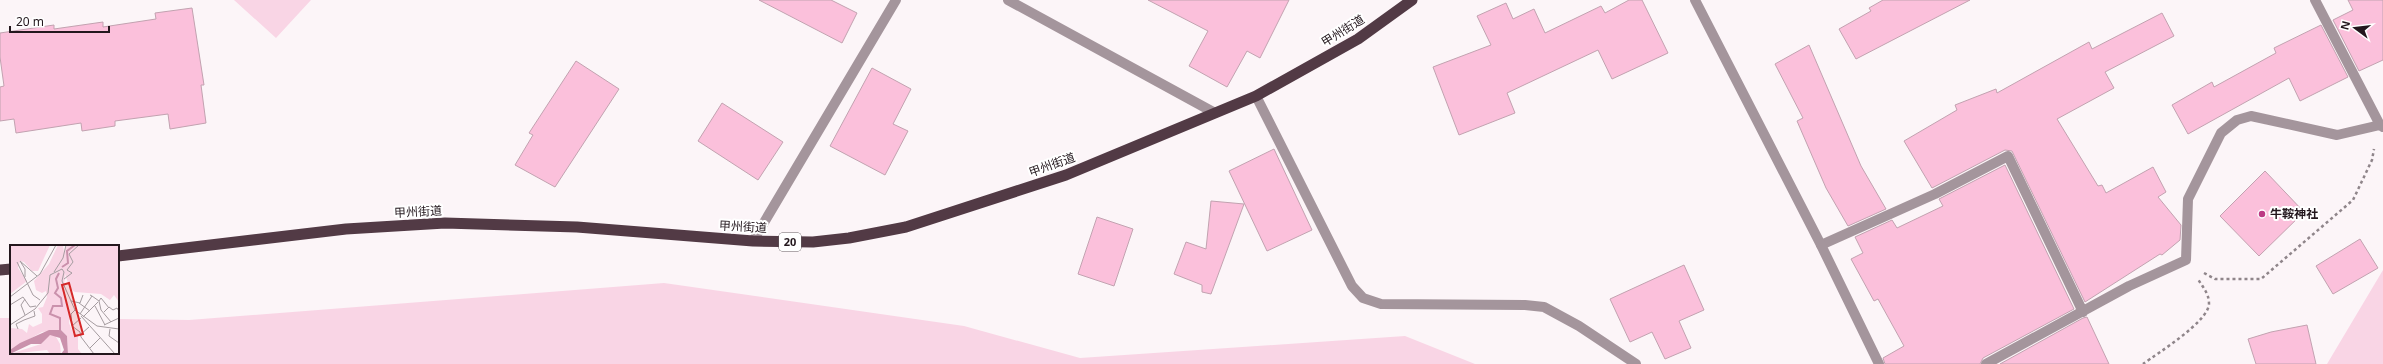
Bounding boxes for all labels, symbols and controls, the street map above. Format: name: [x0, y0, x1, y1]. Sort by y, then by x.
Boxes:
scale bar: [10, 8, 109, 34]
north arrow: [2335, 8, 2375, 48]
street label: 甲州街道: [1318, 11, 1368, 51]
text: 20 m: [16, 13, 44, 30]
text: N: [2336, 19, 2353, 32]
street label: 甲州街道: [1026, 148, 1077, 181]
street label: 甲州街道: [394, 202, 442, 221]
place label: 牛鞍神社: [2270, 205, 2318, 222]
marker: 牛鞍神社: [2257, 209, 2267, 219]
street label: 甲州街道: [719, 217, 767, 236]
road number: 20: [779, 233, 801, 251]
inset map: [10, 245, 119, 354]

